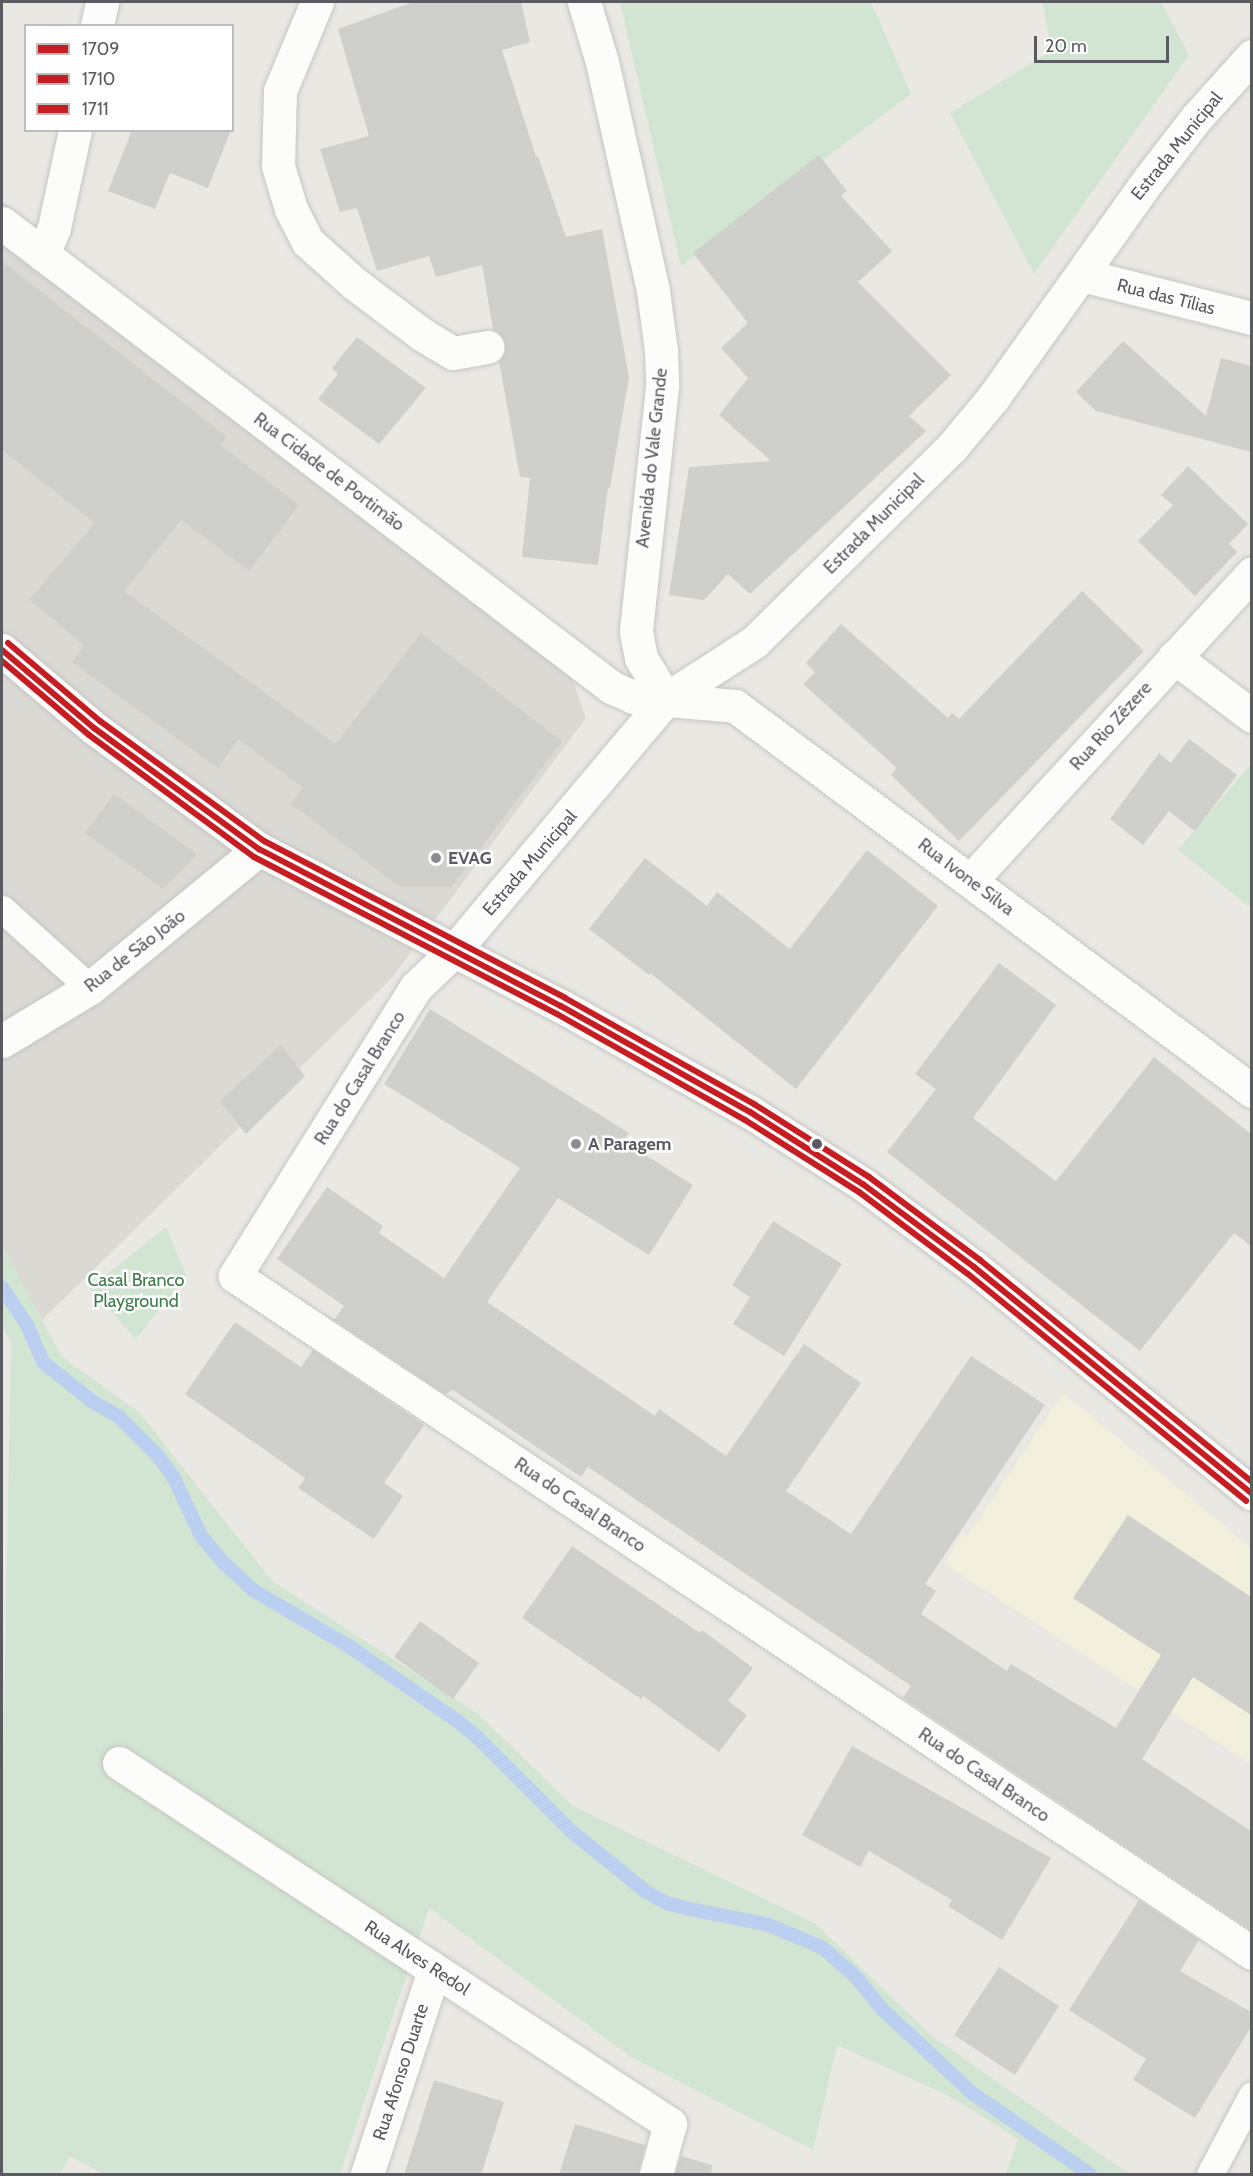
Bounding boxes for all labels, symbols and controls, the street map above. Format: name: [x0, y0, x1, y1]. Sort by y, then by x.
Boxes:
legend: [24, 24, 234, 132]
scale bar: [1037, 24, 1172, 62]
text: 20 m: [1045, 35, 1087, 57]
text: 1709: [82, 38, 120, 60]
text: 1710: [82, 68, 115, 90]
street label: Estrada Municipal: [1127, 88, 1227, 204]
text: 1711: [82, 98, 109, 120]
street label: Rua das Tílias: [1115, 274, 1217, 320]
street label: Avenida do Vale Grande: [632, 367, 672, 549]
street label: Rua Cidade de Portimão: [249, 408, 409, 536]
street label: Estrada Municipal: [819, 469, 929, 579]
street label: Rua Rio Zêzere: [1066, 677, 1156, 775]
street label: Estrada Municipal: [478, 806, 582, 920]
street label: Rua Ivone Silva: [914, 834, 1018, 920]
place label: EVAG: [448, 847, 492, 869]
marker: EVAG: [429, 851, 443, 865]
street label: Rua de São João: [80, 905, 190, 997]
street label: Rua do Casal Branco: [310, 1007, 410, 1149]
place label: A Paragem: [588, 1133, 671, 1155]
marker: A Paragem: [569, 1137, 583, 1151]
unlabelled marker: [811, 1138, 823, 1150]
park label: Casal Branco Playground: [88, 1270, 184, 1312]
street label: Rua do Casal Branco: [510, 1453, 650, 1557]
street label: Rua do Casal Branco: [914, 1723, 1054, 1827]
street label: Rua Alves Redol: [360, 1916, 474, 2000]
street label: Rua Afonso Duarte: [369, 2001, 433, 2143]

